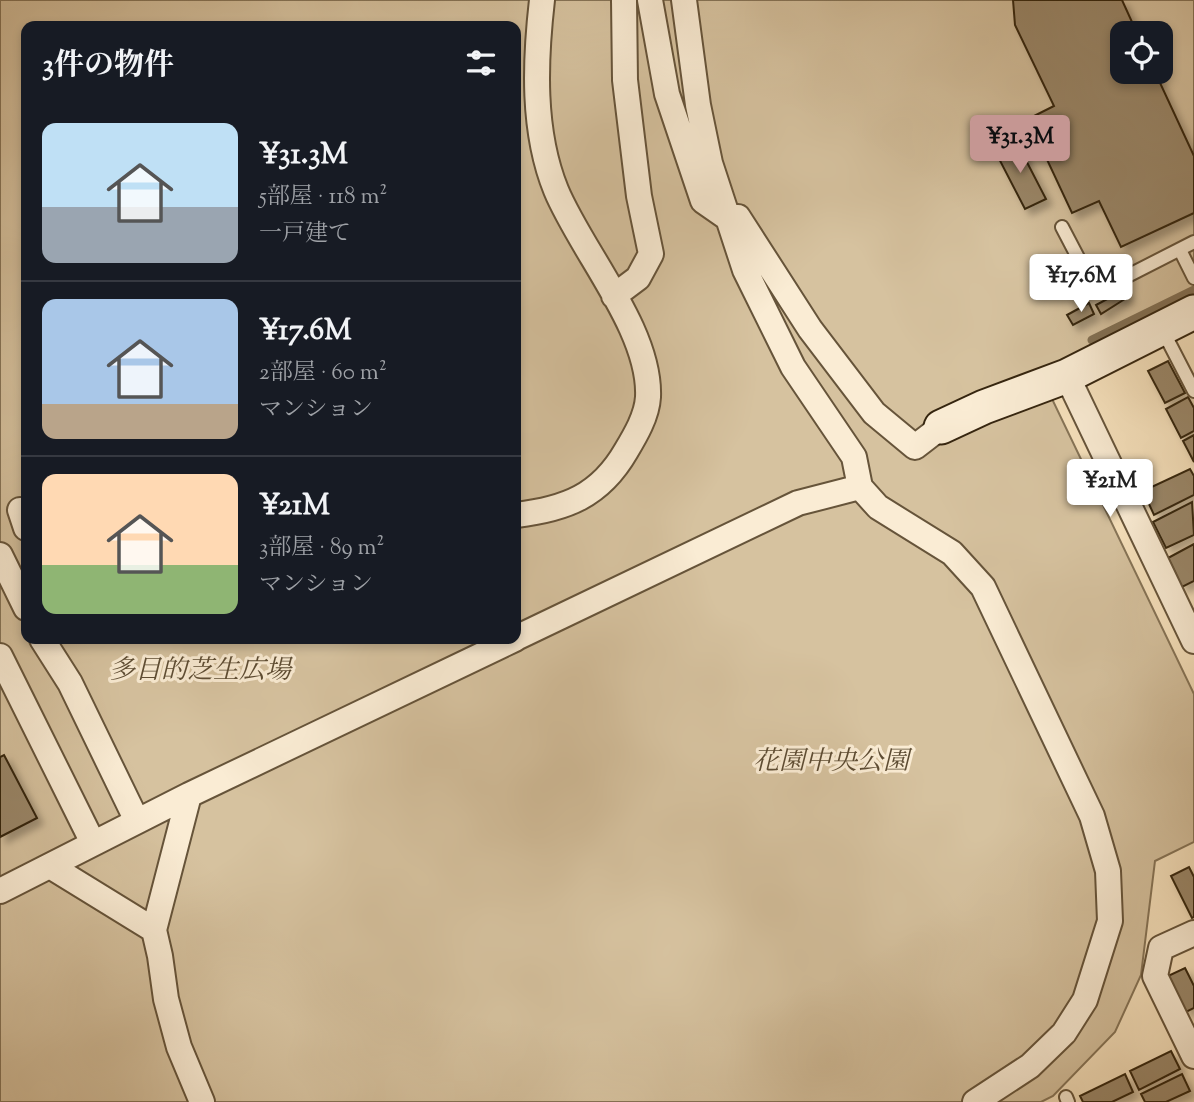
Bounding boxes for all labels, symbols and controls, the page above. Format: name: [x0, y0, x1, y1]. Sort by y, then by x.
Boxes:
map controls: [1110, 21, 1173, 84]
button: locate: [1110, 21, 1173, 84]
icon: filters: [462, 44, 500, 82]
text: 3件の物件: [42, 45, 174, 88]
pin: ¥31.3M: [963, 116, 1077, 175]
text: ¥31.3M: [986, 121, 1054, 154]
text: ¥31.3M: [259, 134, 348, 177]
icon: home: [98, 151, 182, 235]
text: 5部屋 · 118 m²: [259, 181, 387, 214]
text: 一戸建て: [259, 218, 351, 251]
pin: ¥17.6M: [1024, 254, 1138, 314]
text: ¥17.6M: [1045, 260, 1117, 293]
text: ¥17.6M: [259, 310, 352, 353]
icon: home: [98, 327, 182, 411]
text: 2部屋 · 60 m²: [259, 357, 387, 390]
text: マンション: [259, 394, 373, 427]
pin: ¥21M: [1069, 460, 1151, 519]
text: ¥21M: [1083, 465, 1137, 498]
text: ¥21M: [259, 485, 330, 528]
icon: home: [98, 502, 182, 586]
text: 3部屋 · 89 m²: [259, 532, 384, 565]
text: マンション: [259, 569, 373, 602]
park label: 多目的芝生広場: [109, 653, 293, 690]
park label: 花園中央公園: [753, 744, 913, 781]

